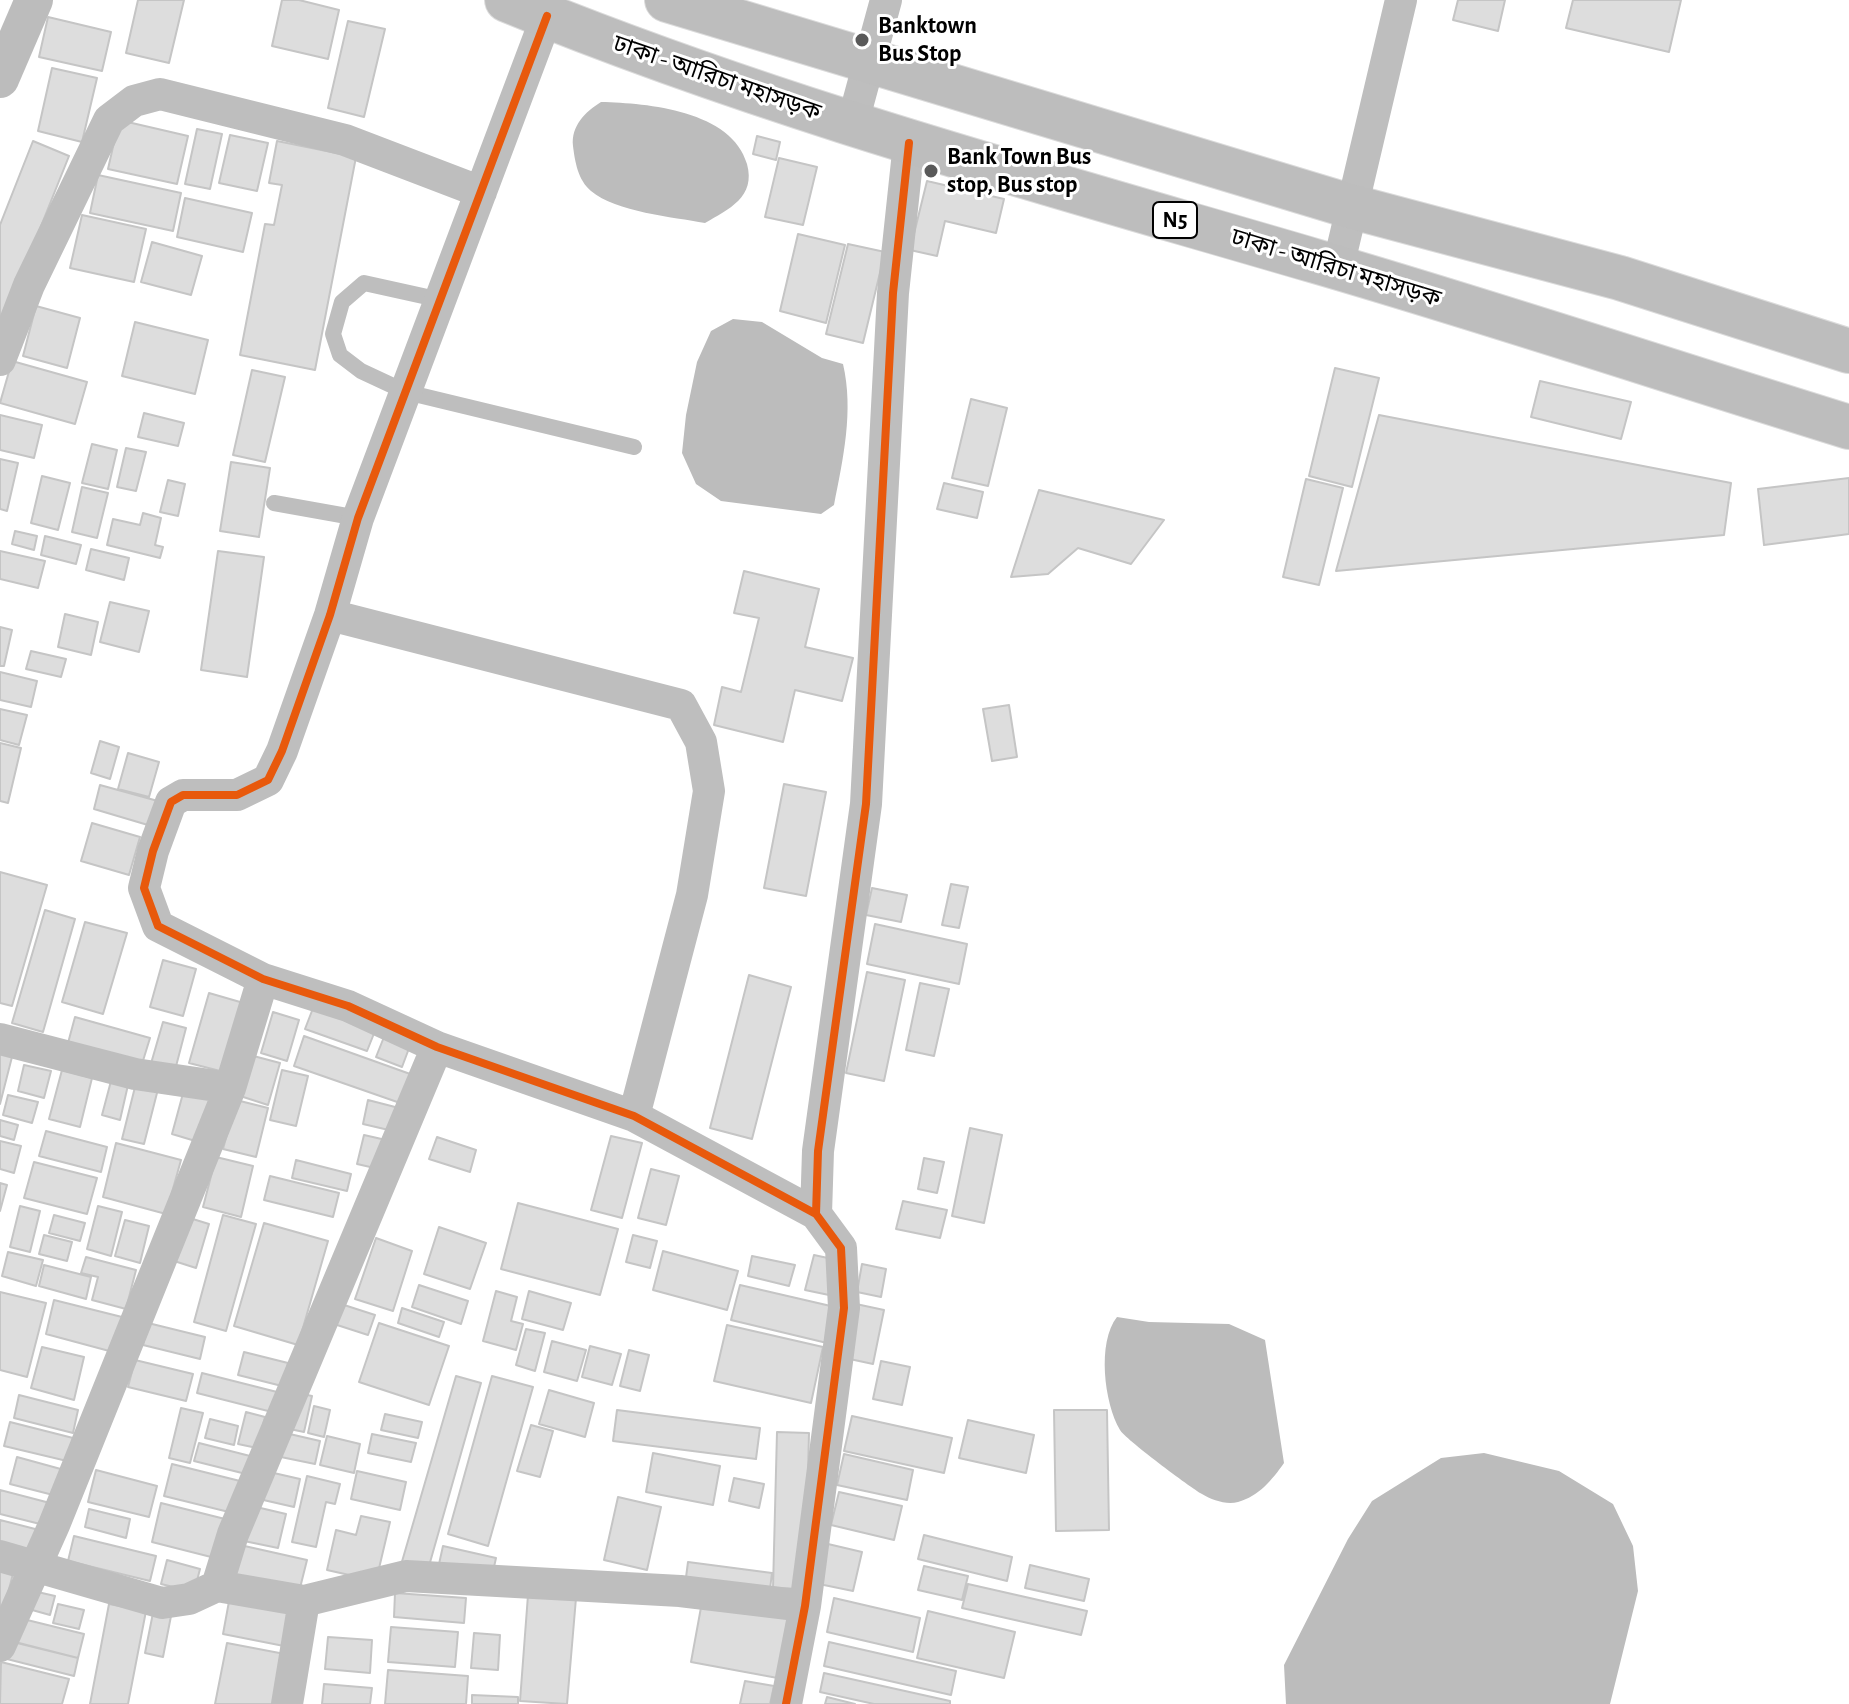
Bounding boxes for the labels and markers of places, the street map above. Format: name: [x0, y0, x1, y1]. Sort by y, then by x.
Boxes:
place label: Banktown Bus Stop: [878, 12, 977, 68]
marker: Banktown Bus Stop: [853, 31, 871, 49]
place label: Bank Town Bus stop, Bus stop: [947, 143, 1091, 199]
marker: Bank Town Bus stop, Bus stop: [922, 162, 940, 180]

